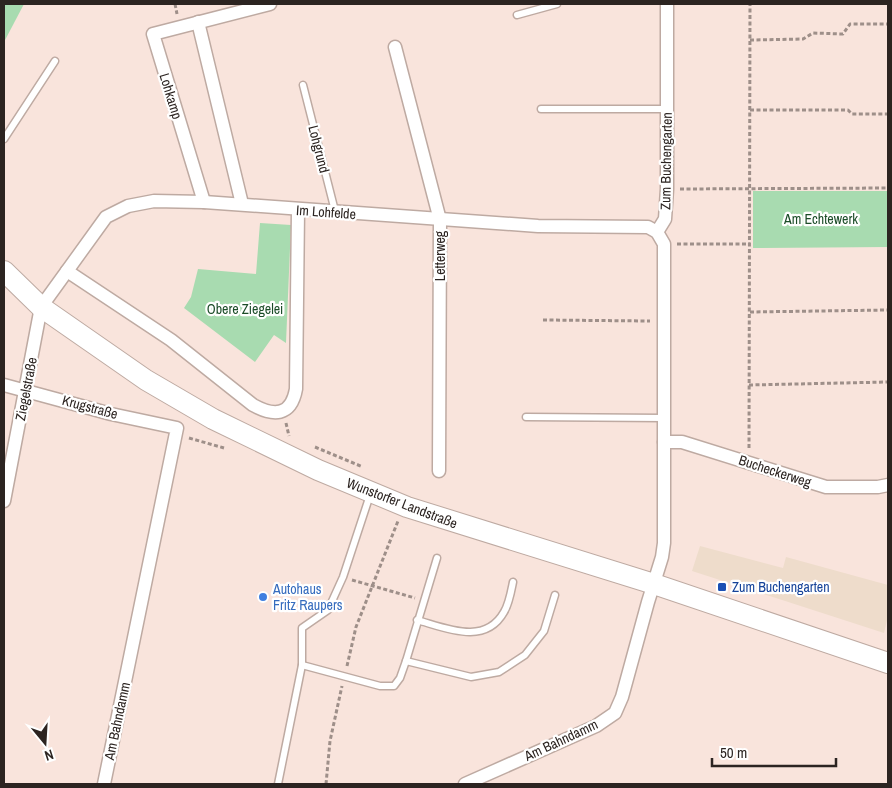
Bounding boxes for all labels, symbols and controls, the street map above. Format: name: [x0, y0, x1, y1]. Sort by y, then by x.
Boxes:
street label: Lohkamp: [155, 71, 187, 121]
street label: Zum Buchengarten: [656, 112, 676, 210]
street label: Lohgrund: [304, 123, 334, 175]
street label: Im Lohfelde: [295, 201, 357, 223]
park label: Am Echtewerk: [783, 210, 858, 228]
street label: Letterweg: [431, 230, 449, 281]
park label: Obere Ziegelei: [207, 300, 283, 318]
street label: Ziegelstraße: [11, 356, 41, 422]
street label: Krugstraße: [60, 391, 120, 423]
street label: Bucheckerweg: [736, 451, 814, 491]
street label: Wunstorfer Landstraße: [344, 474, 460, 532]
place label: Zum Buchengarten: [732, 578, 830, 596]
place label: Autohaus Fritz Raupers: [272, 580, 343, 614]
marker: Zum Buchengarten: [716, 581, 728, 593]
marker: Autohaus Fritz Raupers: [257, 591, 269, 603]
street label: Am Bahndamm: [100, 680, 134, 763]
street label: Am Bahndamm: [520, 715, 601, 765]
north arrow: [20, 718, 70, 768]
scale bar: [712, 736, 836, 768]
text: 50 m: [720, 742, 747, 763]
text: N: [42, 746, 56, 765]

